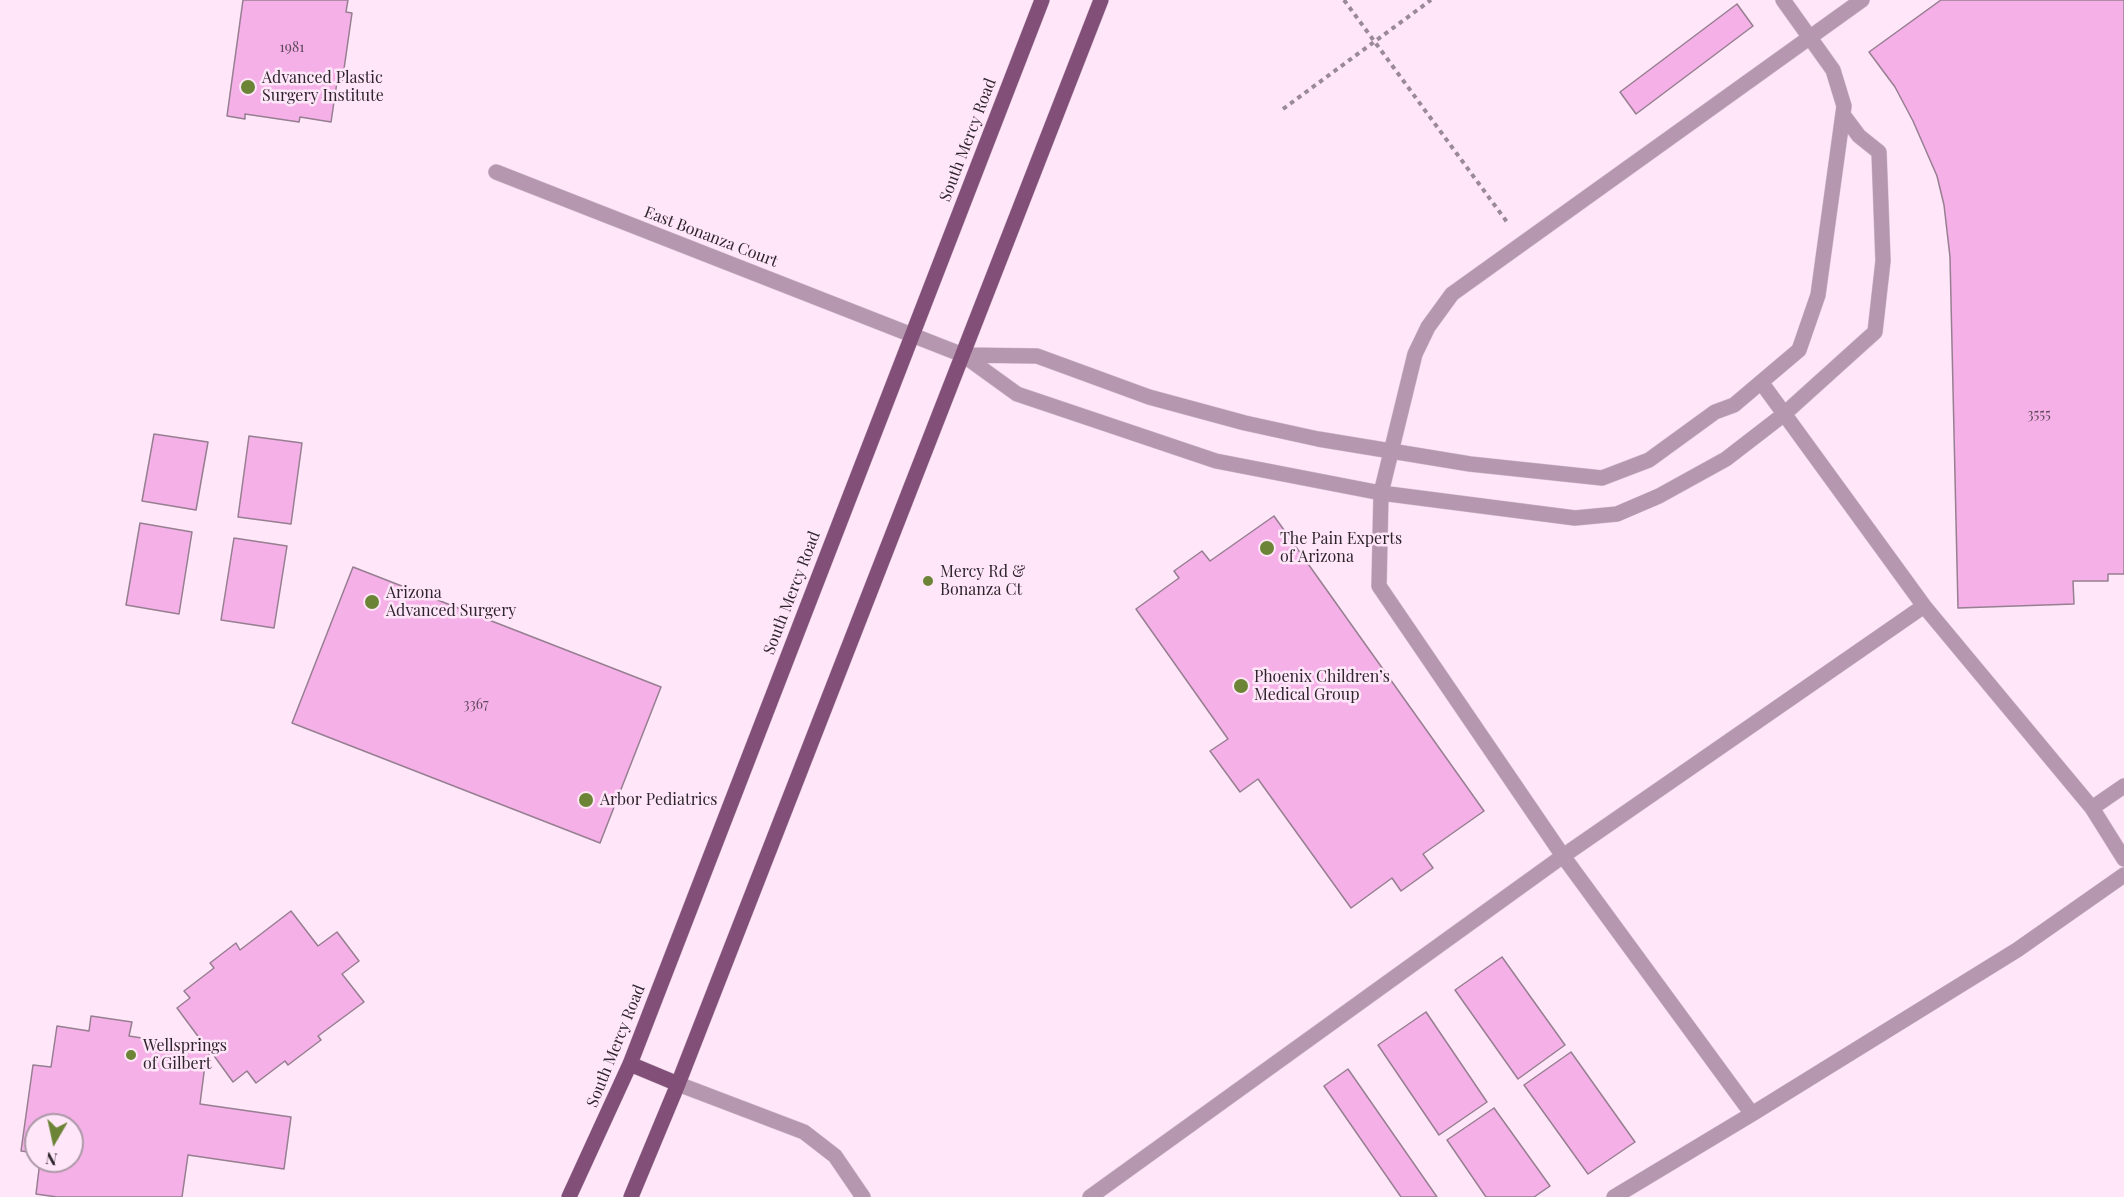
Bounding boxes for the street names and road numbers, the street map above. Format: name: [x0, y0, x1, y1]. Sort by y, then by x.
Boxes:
street label: South Mercy Road: [936, 76, 1000, 204]
street label: East Bonanza Court: [641, 203, 781, 271]
street label: South Mercy Road: [760, 529, 824, 657]
street label: South Mercy Road: [583, 982, 649, 1110]

